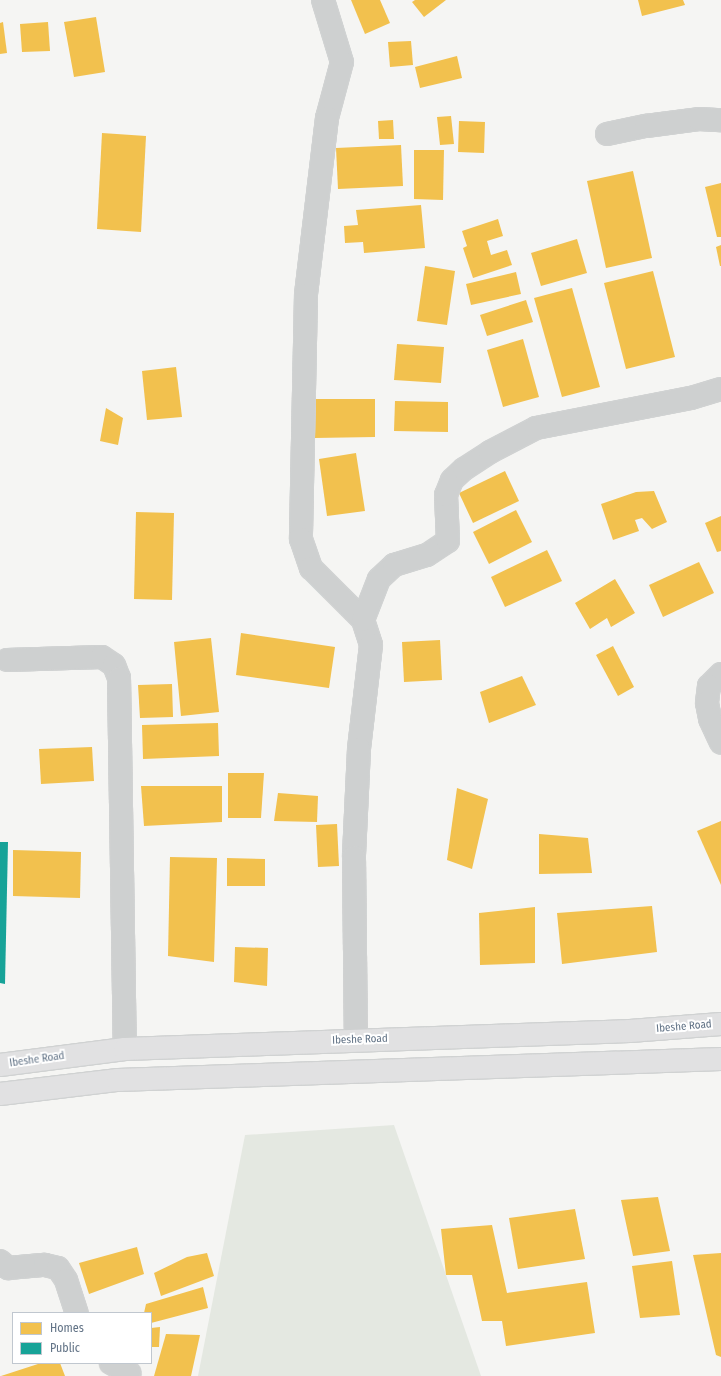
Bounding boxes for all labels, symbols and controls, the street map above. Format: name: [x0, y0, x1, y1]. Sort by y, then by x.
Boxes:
street label: Ibeshe Road: [656, 1018, 712, 1036]
street label: Ibeshe Road: [332, 1032, 388, 1048]
street label: Ibeshe Road: [9, 1050, 65, 1070]
legend: [12, 1312, 152, 1364]
text: Homes: [50, 1321, 84, 1335]
text: Public: [50, 1341, 80, 1355]

